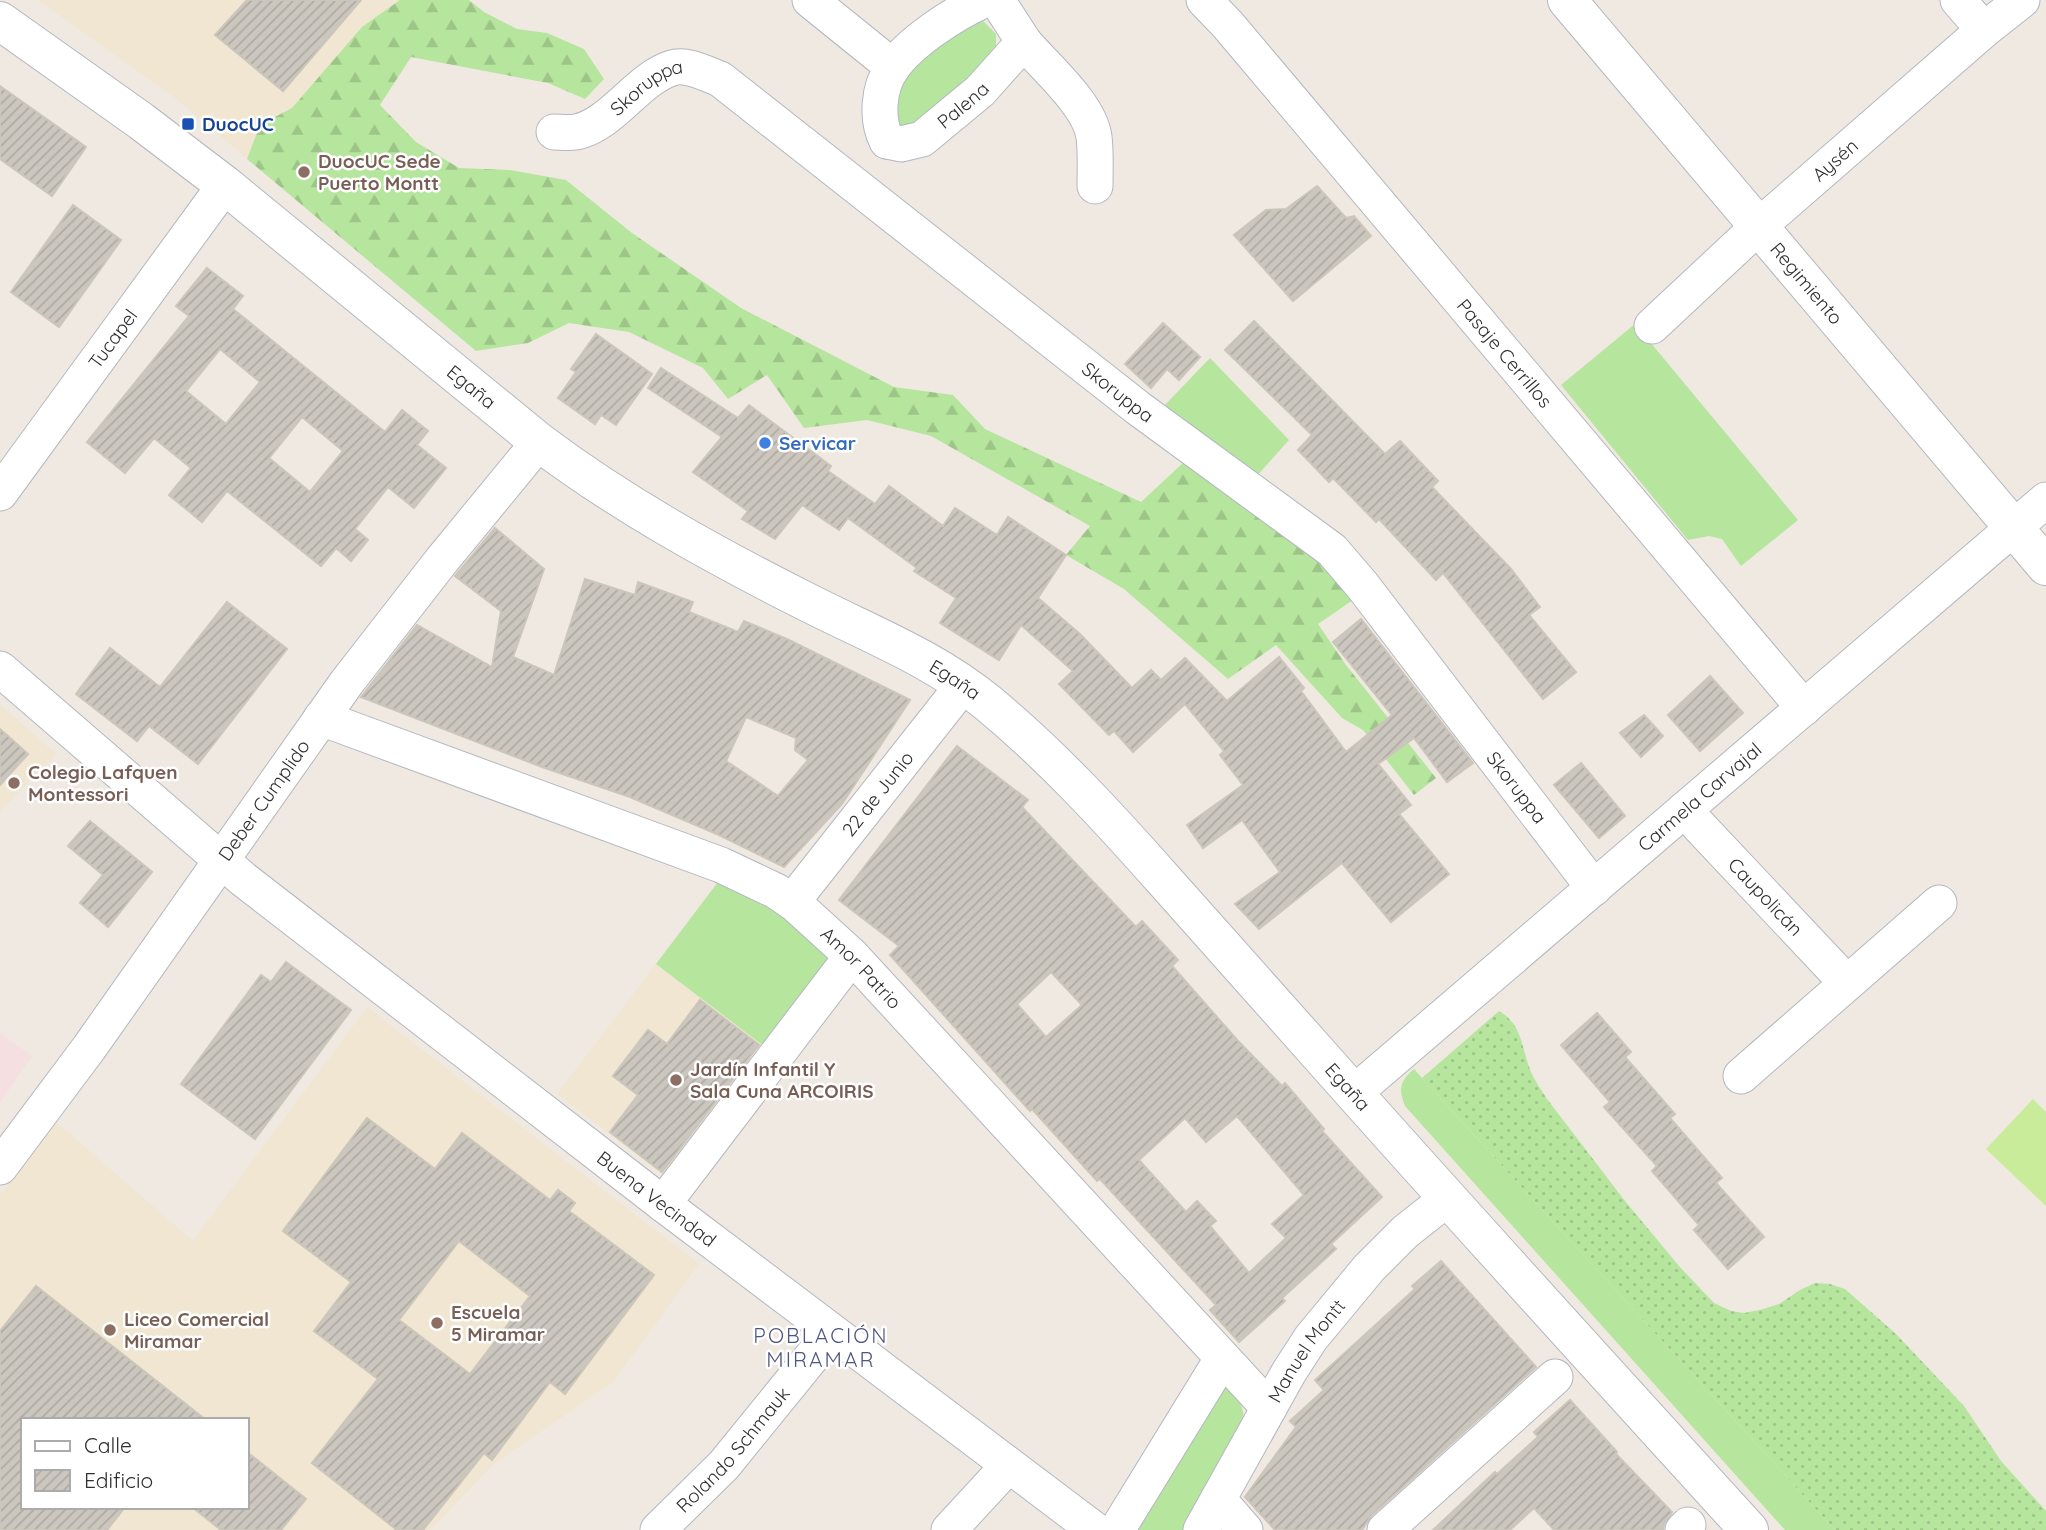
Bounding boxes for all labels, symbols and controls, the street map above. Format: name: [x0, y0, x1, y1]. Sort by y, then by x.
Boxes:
street label: Skoruppa: [605, 54, 684, 121]
street label: Palena: [932, 77, 994, 134]
place label: DuocUC: [202, 112, 274, 136]
marker: DuocUC: [180, 116, 196, 132]
street label: Aysén: [1807, 133, 1863, 186]
place label: DuocUC Sede Puerto Montt: [318, 149, 441, 195]
marker: DuocUC Sede Puerto Montt: [296, 164, 312, 180]
street label: Regimiento: [1765, 237, 1848, 329]
street label: Pasaje Cerrillos: [1452, 294, 1558, 413]
street label: Tucapel: [83, 304, 142, 373]
street label: Skoruppa: [1077, 357, 1158, 427]
street label: Egaña: [442, 360, 501, 414]
place label: Servicar: [779, 431, 856, 455]
marker: Servicar: [757, 435, 773, 451]
street label: Egaña: [925, 654, 985, 705]
street label: Deber Cumplido: [213, 735, 315, 865]
street label: Carmela Carvajal: [1633, 737, 1766, 857]
street label: 22 de Junio: [836, 746, 918, 841]
street label: Skoruppa: [1482, 746, 1552, 828]
place label: Colegio Lafquen Montessori: [28, 760, 178, 806]
marker: Colegio Lafquen Montessori: [6, 775, 22, 791]
street label: Caupolicán: [1723, 853, 1808, 941]
street label: Amor Patrio: [816, 922, 907, 1014]
place label: Jardín Infantil Y Sala Cuna ARCOIRIS: [690, 1057, 873, 1103]
street label: Egaña: [1320, 1058, 1376, 1116]
marker: Jardín Infantil Y Sala Cuna ARCOIRIS: [668, 1072, 684, 1088]
street label: Buena Vecindad: [592, 1145, 721, 1252]
street label: Manuel Montt: [1262, 1294, 1350, 1407]
place label: Escuela 5 Miramar: [451, 1300, 545, 1346]
place label: Liceo Comercial Miramar: [124, 1307, 269, 1353]
marker: Escuela 5 Miramar: [429, 1315, 445, 1331]
marker: Liceo Comercial Miramar: [102, 1322, 118, 1338]
district label: POBLACIÓN MIRAMAR: [753, 1322, 889, 1372]
street label: Rolando Schmauk: [671, 1382, 795, 1518]
legend: [21, 1418, 248, 1509]
text: Calle: [84, 1432, 132, 1458]
text: Edificio: [84, 1467, 153, 1493]

